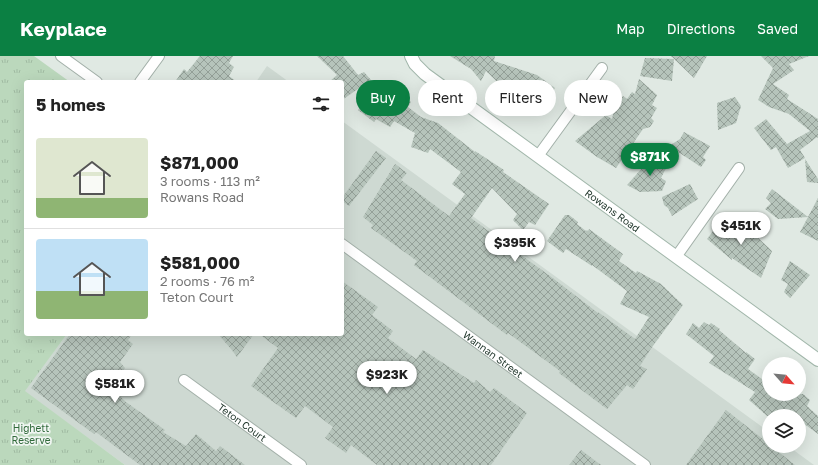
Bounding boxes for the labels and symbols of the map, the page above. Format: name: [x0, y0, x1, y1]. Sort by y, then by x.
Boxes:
pin: $871K: [622, 143, 678, 177]
street label: Rowans Road: [583, 187, 642, 234]
pin: $451K: [713, 212, 769, 246]
pin: $395K: [487, 229, 543, 263]
street label: Wannan Street: [461, 328, 525, 380]
north arrow: [762, 357, 806, 401]
pin: $923K: [359, 361, 415, 395]
pin: $581K: [87, 370, 143, 404]
street label: Teton Court: [216, 401, 269, 444]
park label: Highett Reserve: [12, 422, 51, 446]

